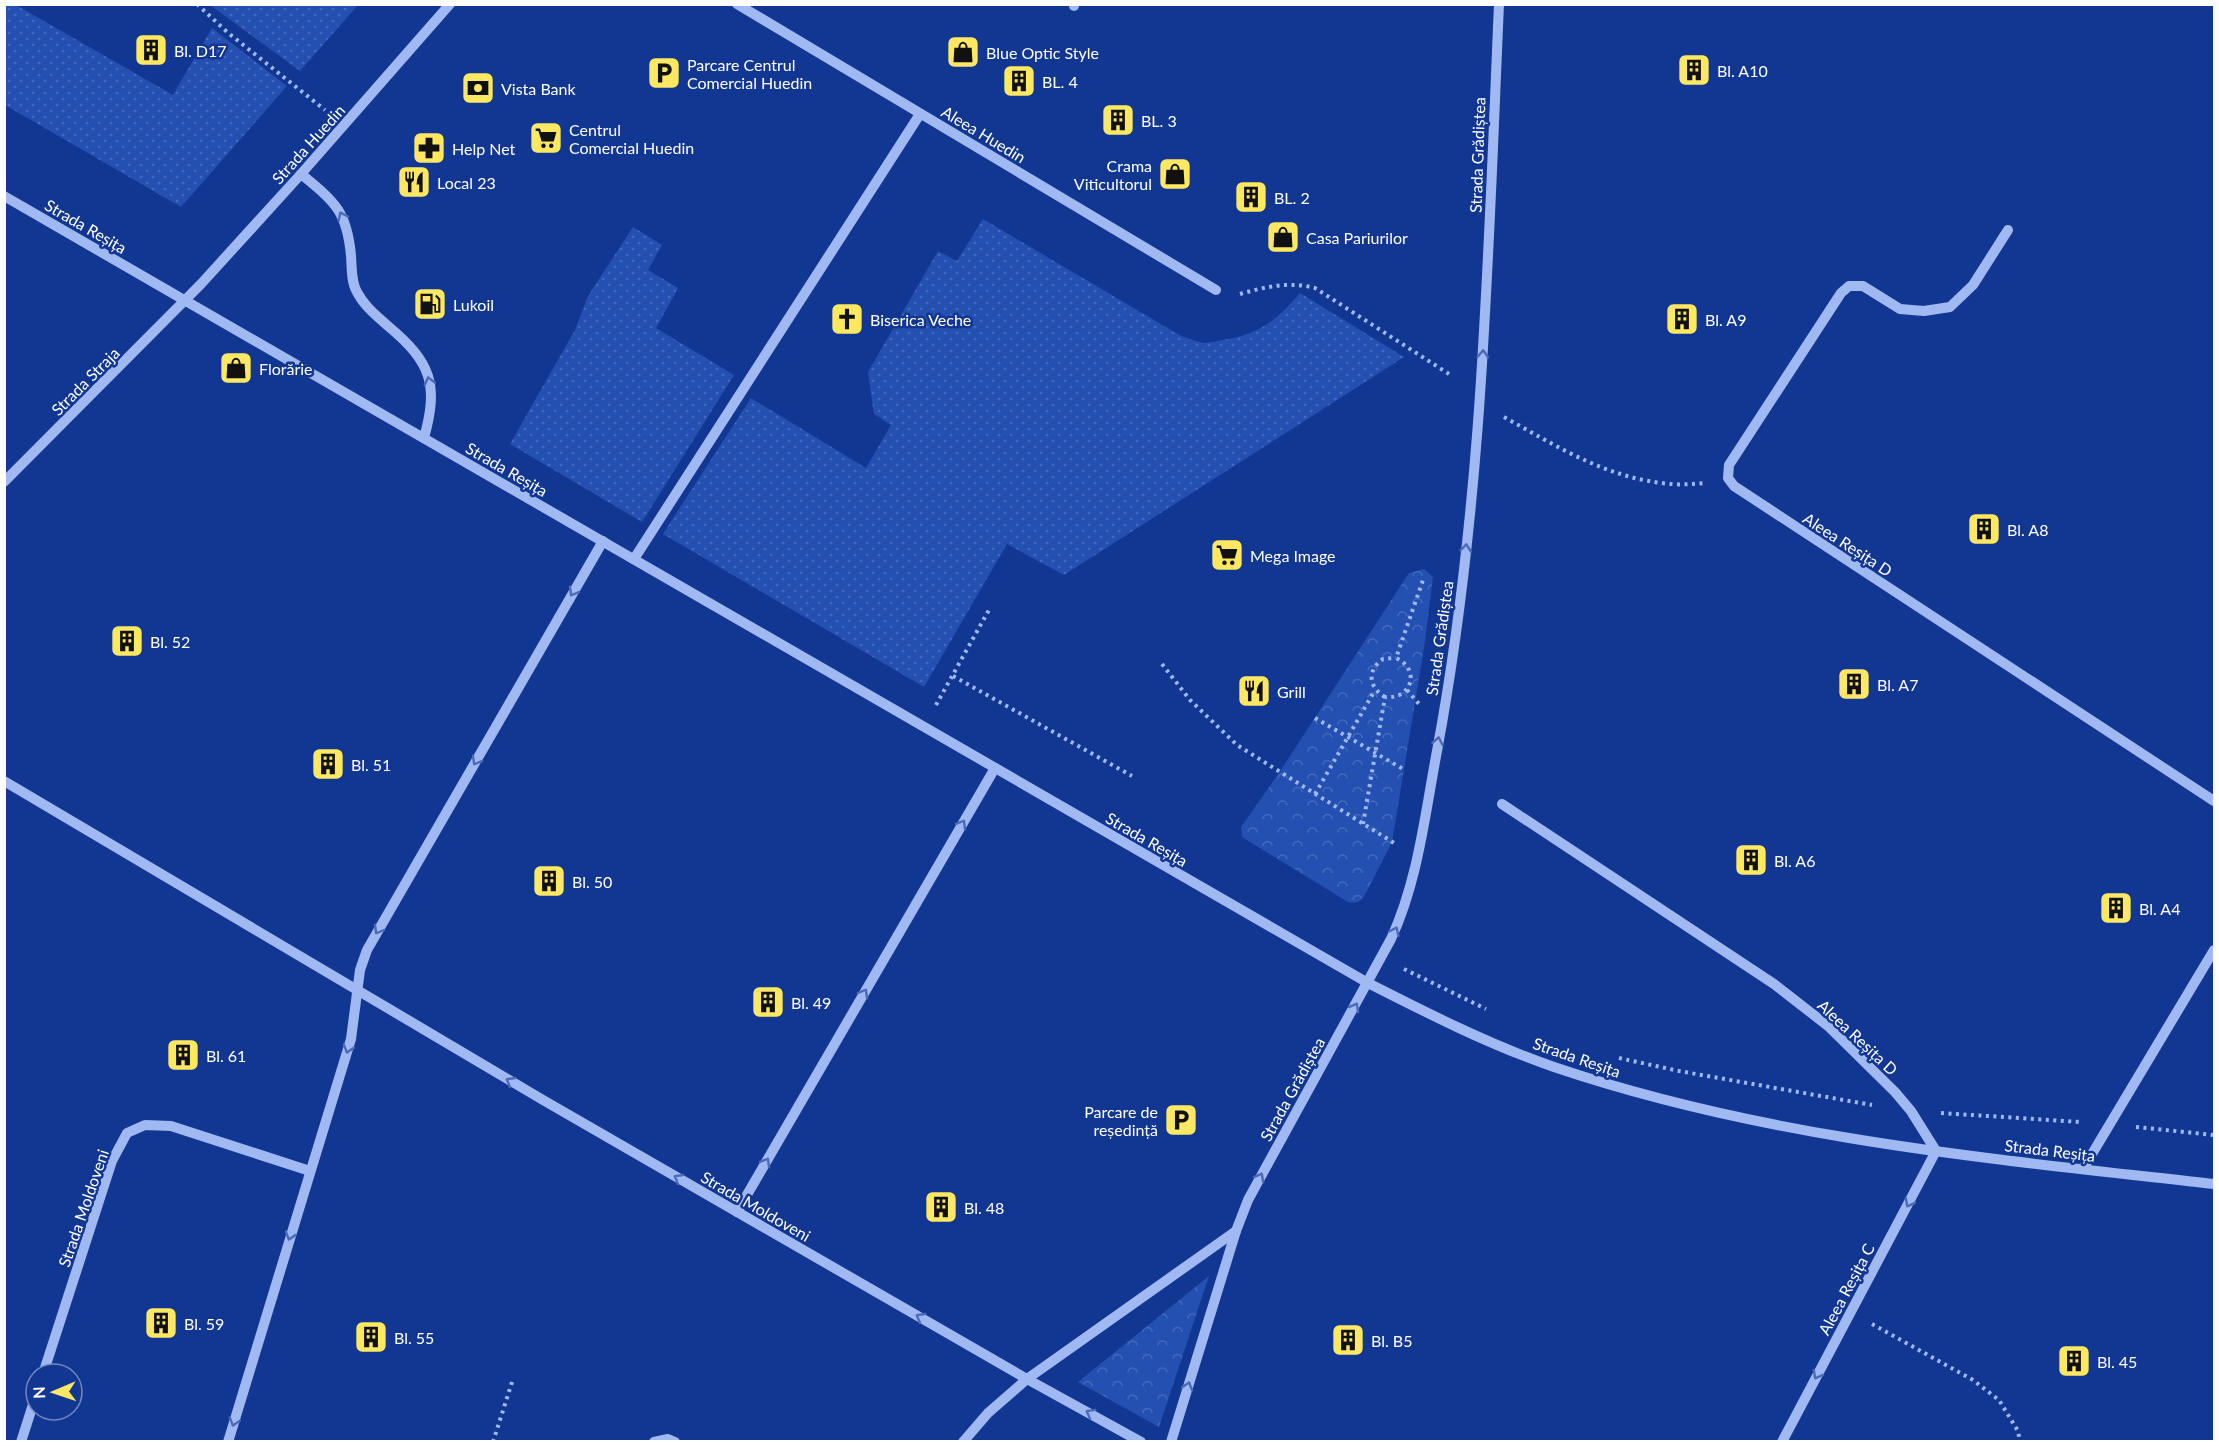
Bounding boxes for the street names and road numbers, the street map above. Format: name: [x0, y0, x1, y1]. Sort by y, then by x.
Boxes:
street label: Strada Grădiștea: [1465, 97, 1489, 213]
street label: Strada Huedin: [268, 101, 348, 187]
street label: Aleea Huedin: [939, 101, 1029, 167]
street label: Strada Reșița: [42, 195, 130, 257]
street label: Strada Straja: [47, 343, 123, 419]
street label: Strada Reșița: [463, 438, 551, 500]
street label: Aleea Reșița D: [1800, 508, 1896, 580]
street label: Strada Grădiștea: [1422, 579, 1456, 697]
street label: Strada Reșița: [1103, 808, 1191, 870]
street label: Aleea Reșița D: [1814, 995, 1902, 1079]
street label: Strada Reșița: [1531, 1033, 1623, 1081]
street label: Strada Grădiștea: [1256, 1034, 1328, 1144]
street label: Strada Reșița: [2004, 1135, 2096, 1165]
street label: Strada Moldoveni: [54, 1147, 112, 1269]
street label: Strada Moldoveni: [698, 1167, 814, 1245]
street label: Aleea Reșița C: [1814, 1240, 1878, 1338]

